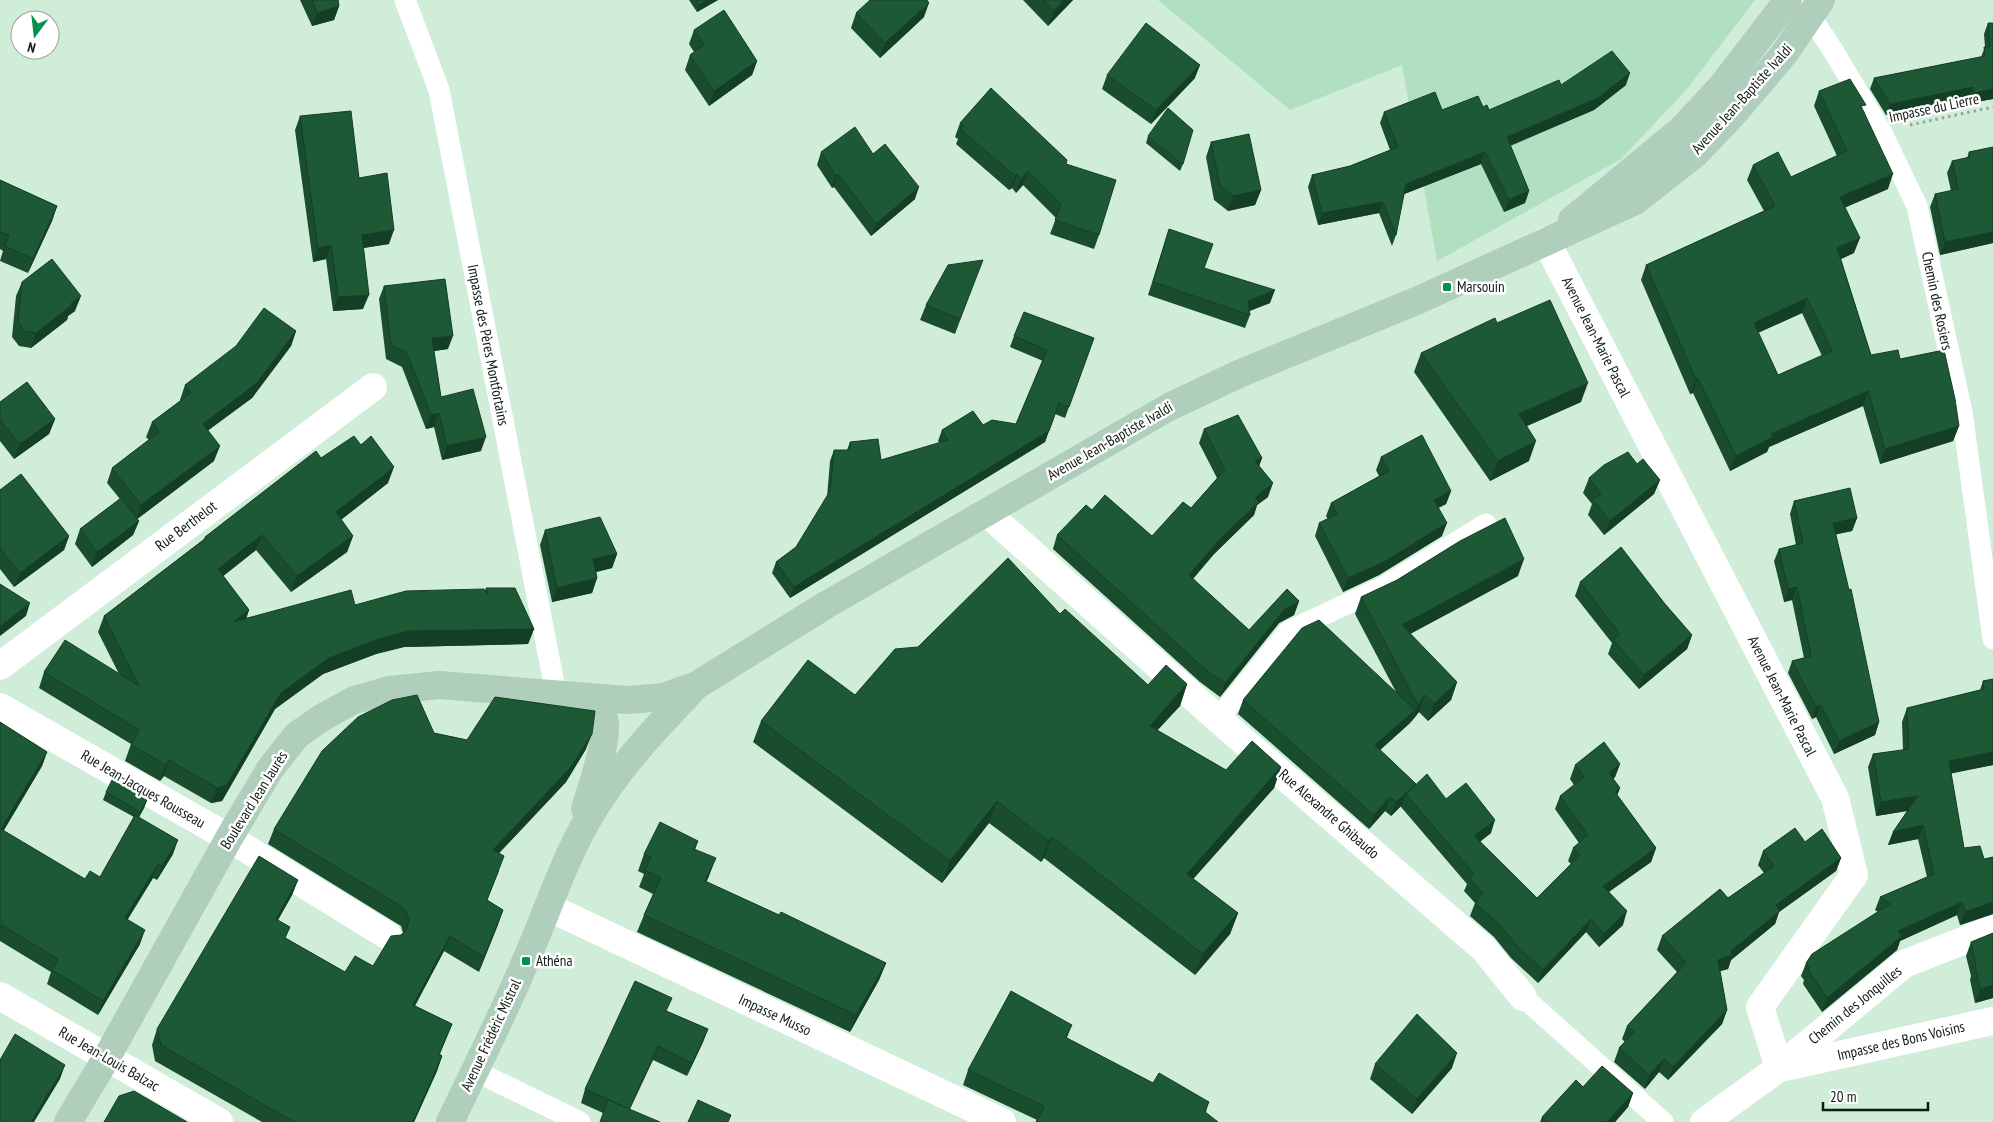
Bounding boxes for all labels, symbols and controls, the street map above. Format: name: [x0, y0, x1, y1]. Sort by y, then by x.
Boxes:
north arrow: [10, 10, 60, 60]
text: N: [26, 38, 38, 57]
street label: Avenue Jean-Baptiste Ivaldi: [1687, 40, 1796, 158]
street label: Impasse du Lierre: [1887, 89, 1981, 126]
street label: Chemin des Rosiers: [1918, 250, 1957, 352]
street label: Impasse des Pères Montfortains: [464, 263, 513, 427]
street label: Avenue Jean-Marie Pascal: [1558, 273, 1635, 401]
place label: Marsouin: [1457, 277, 1505, 296]
marker: Marsouin: [1441, 281, 1453, 293]
street label: Avenue Jean-Baptiste Ivaldi: [1044, 397, 1176, 484]
street label: Rue Berthelot: [151, 496, 220, 555]
street label: Avenue Jean-Marie Pascal: [1744, 632, 1821, 760]
street label: Rue Jean-Jacques Rousseau: [78, 745, 209, 832]
street label: Boulevard Jean Jaurès: [216, 747, 291, 852]
street label: Rue Alexandre Ghibaudo: [1275, 765, 1384, 863]
place label: Athéna: [536, 951, 572, 970]
marker: Athéna: [520, 955, 532, 967]
street label: Chemin des Jonquilles: [1804, 961, 1905, 1048]
street label: Avenue Frédéric Mistral: [456, 975, 525, 1094]
street label: Impasse Musso: [736, 989, 815, 1040]
street label: Impasse des Bons Voisins: [1835, 1017, 1966, 1064]
street label: Rue Jean-Louis Balzac: [55, 1022, 164, 1095]
scale bar: [1823, 1080, 1928, 1112]
text: 20 m: [1830, 1087, 1856, 1106]

